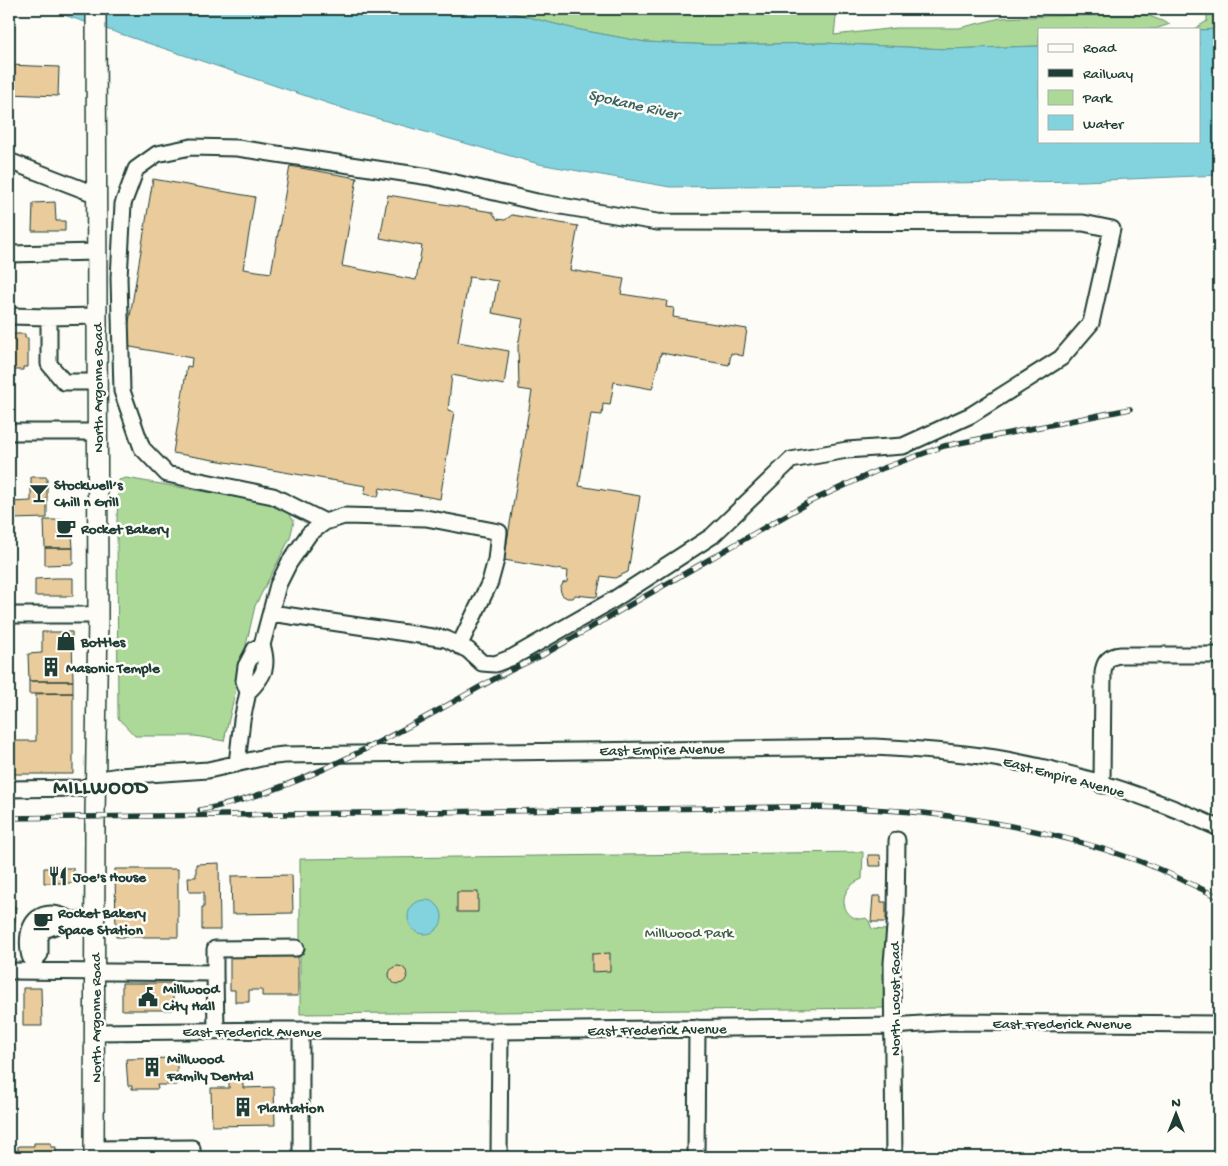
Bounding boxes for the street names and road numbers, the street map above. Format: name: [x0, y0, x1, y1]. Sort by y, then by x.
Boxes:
street label: North Argonne Road: [90, 322, 108, 453]
street label: East Empire Avenue: [599, 741, 725, 761]
street label: East Empire Avenue: [1001, 753, 1127, 803]
street label: North Locust Road: [887, 941, 905, 1056]
street label: North Argonne Road: [88, 952, 106, 1083]
street label: East Frederick Avenue: [992, 1016, 1132, 1034]
street label: East Frederick Avenue: [587, 1021, 727, 1041]
street label: East Frederick Avenue: [182, 1024, 322, 1042]

